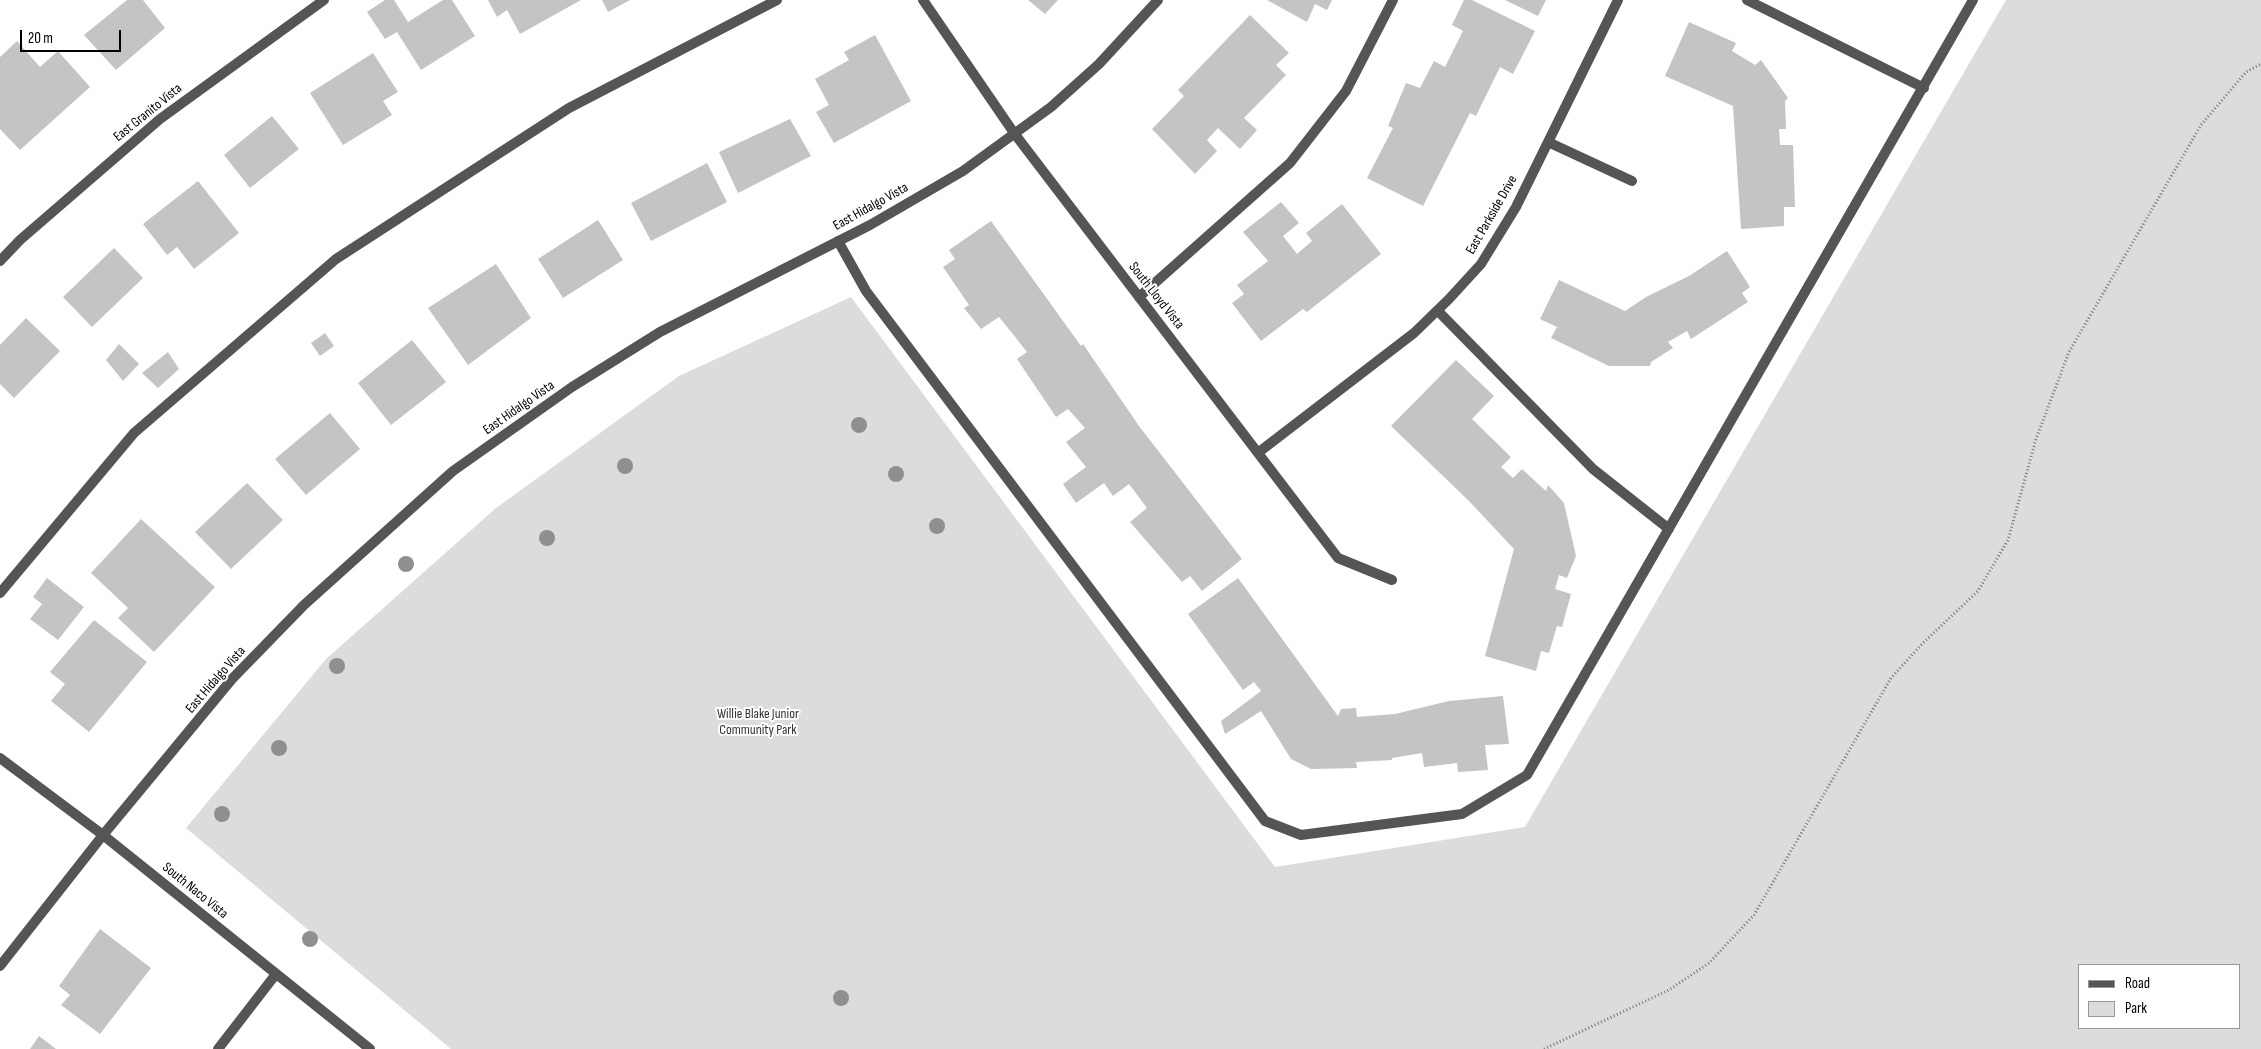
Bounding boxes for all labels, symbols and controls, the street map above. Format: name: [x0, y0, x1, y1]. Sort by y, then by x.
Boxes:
scale bar: [22, 20, 124, 52]
text: 20 m: [28, 29, 53, 48]
street label: East Granito Vista: [110, 80, 186, 146]
street label: East Parkside Drive: [1463, 172, 1521, 258]
street label: East Hidalgo Vista: [831, 180, 911, 234]
street label: South Lloyd Vista: [1125, 259, 1187, 333]
street label: East Hidalgo Vista: [480, 377, 558, 439]
street label: East Hidalgo Vista: [182, 643, 250, 717]
park label: Willie Blake Junior Community Park: [717, 706, 799, 739]
street label: South Naco Vista: [159, 859, 231, 923]
legend: [2078, 964, 2241, 1029]
text: Road: [2125, 974, 2150, 993]
text: Park: [2125, 999, 2147, 1018]

